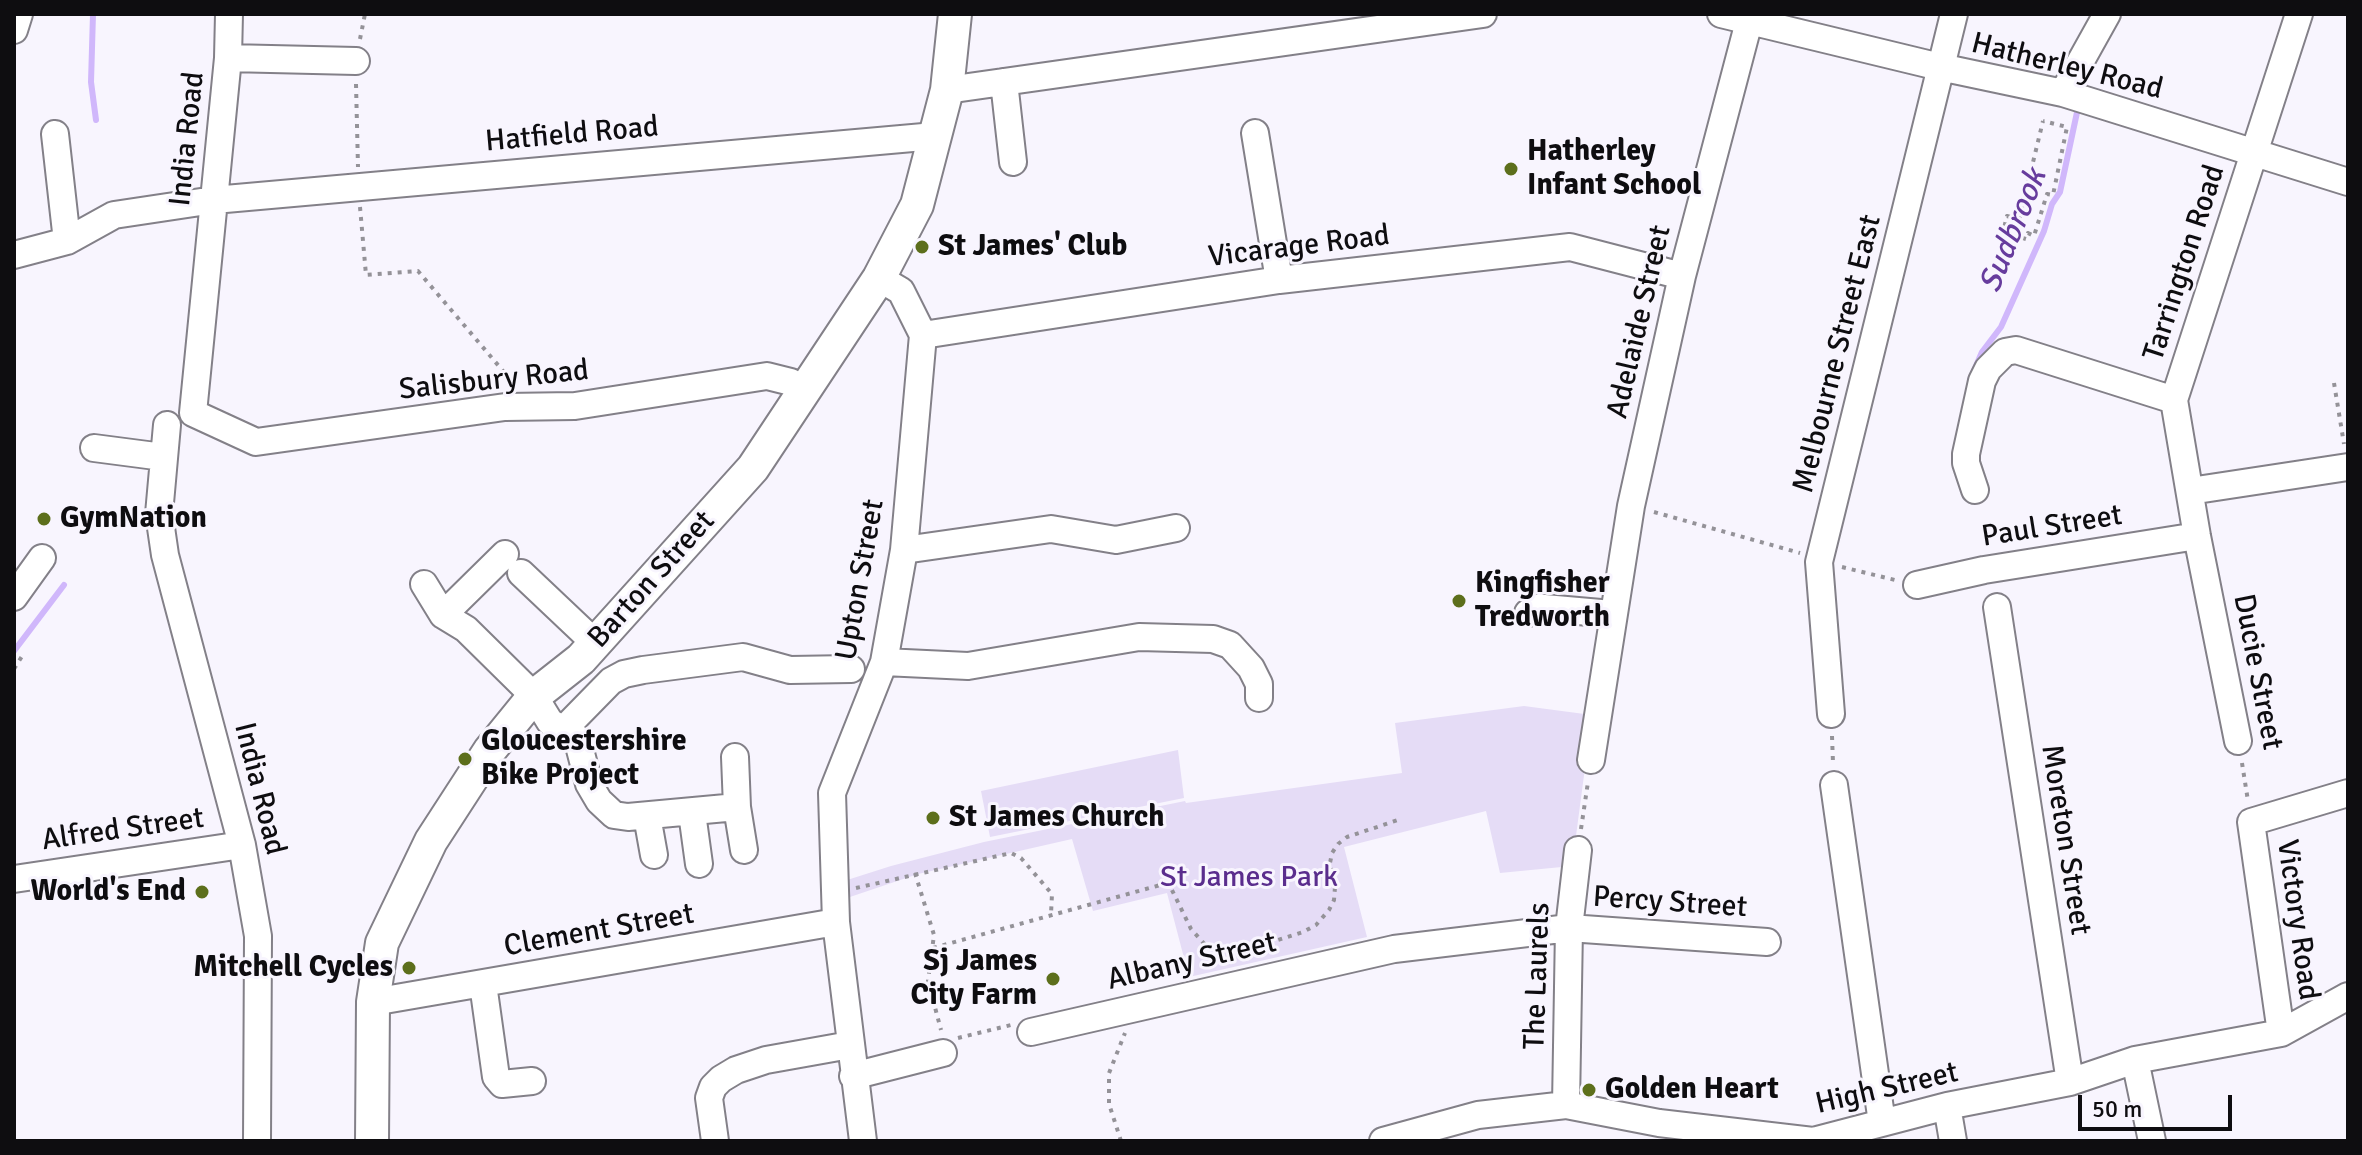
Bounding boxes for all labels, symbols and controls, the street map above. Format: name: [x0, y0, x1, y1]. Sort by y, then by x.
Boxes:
street label: Hatherley Road: [1968, 26, 2166, 108]
street label: India Road: [163, 70, 213, 208]
street label: Hatfield Road: [484, 109, 660, 161]
place label: Hatherley Infant School: [1527, 134, 1701, 204]
marker: Hatherley Infant School: [1502, 160, 1520, 178]
street label: Tarrington Road: [2136, 161, 2234, 365]
water label: Sudbrook: [1972, 164, 2056, 298]
street label: Melbourne Street East: [1786, 211, 1890, 497]
street label: Vicarage Road: [1206, 218, 1392, 276]
street label: Adelaide Street: [1600, 222, 1680, 422]
place label: St James' Club: [938, 229, 1127, 265]
marker: St James' Club: [913, 238, 931, 256]
street label: Salisbury Road: [397, 353, 591, 409]
street label: Upton Street: [829, 497, 893, 663]
street label: Paul Street: [1979, 498, 2125, 556]
place label: GymNation: [60, 501, 207, 537]
street label: Barton Street: [581, 504, 723, 656]
marker: GymNation: [35, 510, 53, 528]
place label: Kingfisher Tredworth: [1475, 566, 1610, 636]
street label: Ducie Street: [2224, 591, 2290, 753]
marker: Kingfisher Tredworth: [1450, 592, 1468, 610]
street label: India Road: [225, 719, 293, 859]
place label: Gloucestershire Bike Project: [481, 724, 687, 794]
street label: Moreton Street: [2032, 742, 2098, 938]
marker: Gloucestershire Bike Project: [456, 750, 474, 768]
place label: St James Church: [949, 800, 1165, 836]
street label: Alfred Street: [40, 801, 206, 859]
marker: St James Church: [924, 809, 942, 827]
street label: Victory Road: [2268, 837, 2326, 1003]
park label: St James Park: [1160, 860, 1338, 896]
place label: World's End: [31, 874, 186, 910]
street label: Percy Street: [1592, 880, 1748, 926]
marker: World's End: [193, 883, 211, 901]
street label: Clement Street: [501, 897, 697, 965]
street label: The Laurels: [1517, 902, 1559, 1050]
street label: Albany Street: [1104, 925, 1280, 999]
place label: Sj James City Farm: [910, 944, 1037, 1014]
place label: Mitchell Cycles: [193, 950, 393, 986]
marker: Mitchell Cycles: [400, 959, 418, 977]
marker: Sj James City Farm: [1044, 970, 1062, 988]
street label: High Street: [1812, 1055, 1962, 1123]
place label: Golden Heart: [1605, 1072, 1779, 1108]
scale bar: [2082, 1079, 2236, 1129]
marker: Golden Heart: [1580, 1081, 1598, 1099]
text: 50 m: [2092, 1094, 2142, 1124]

